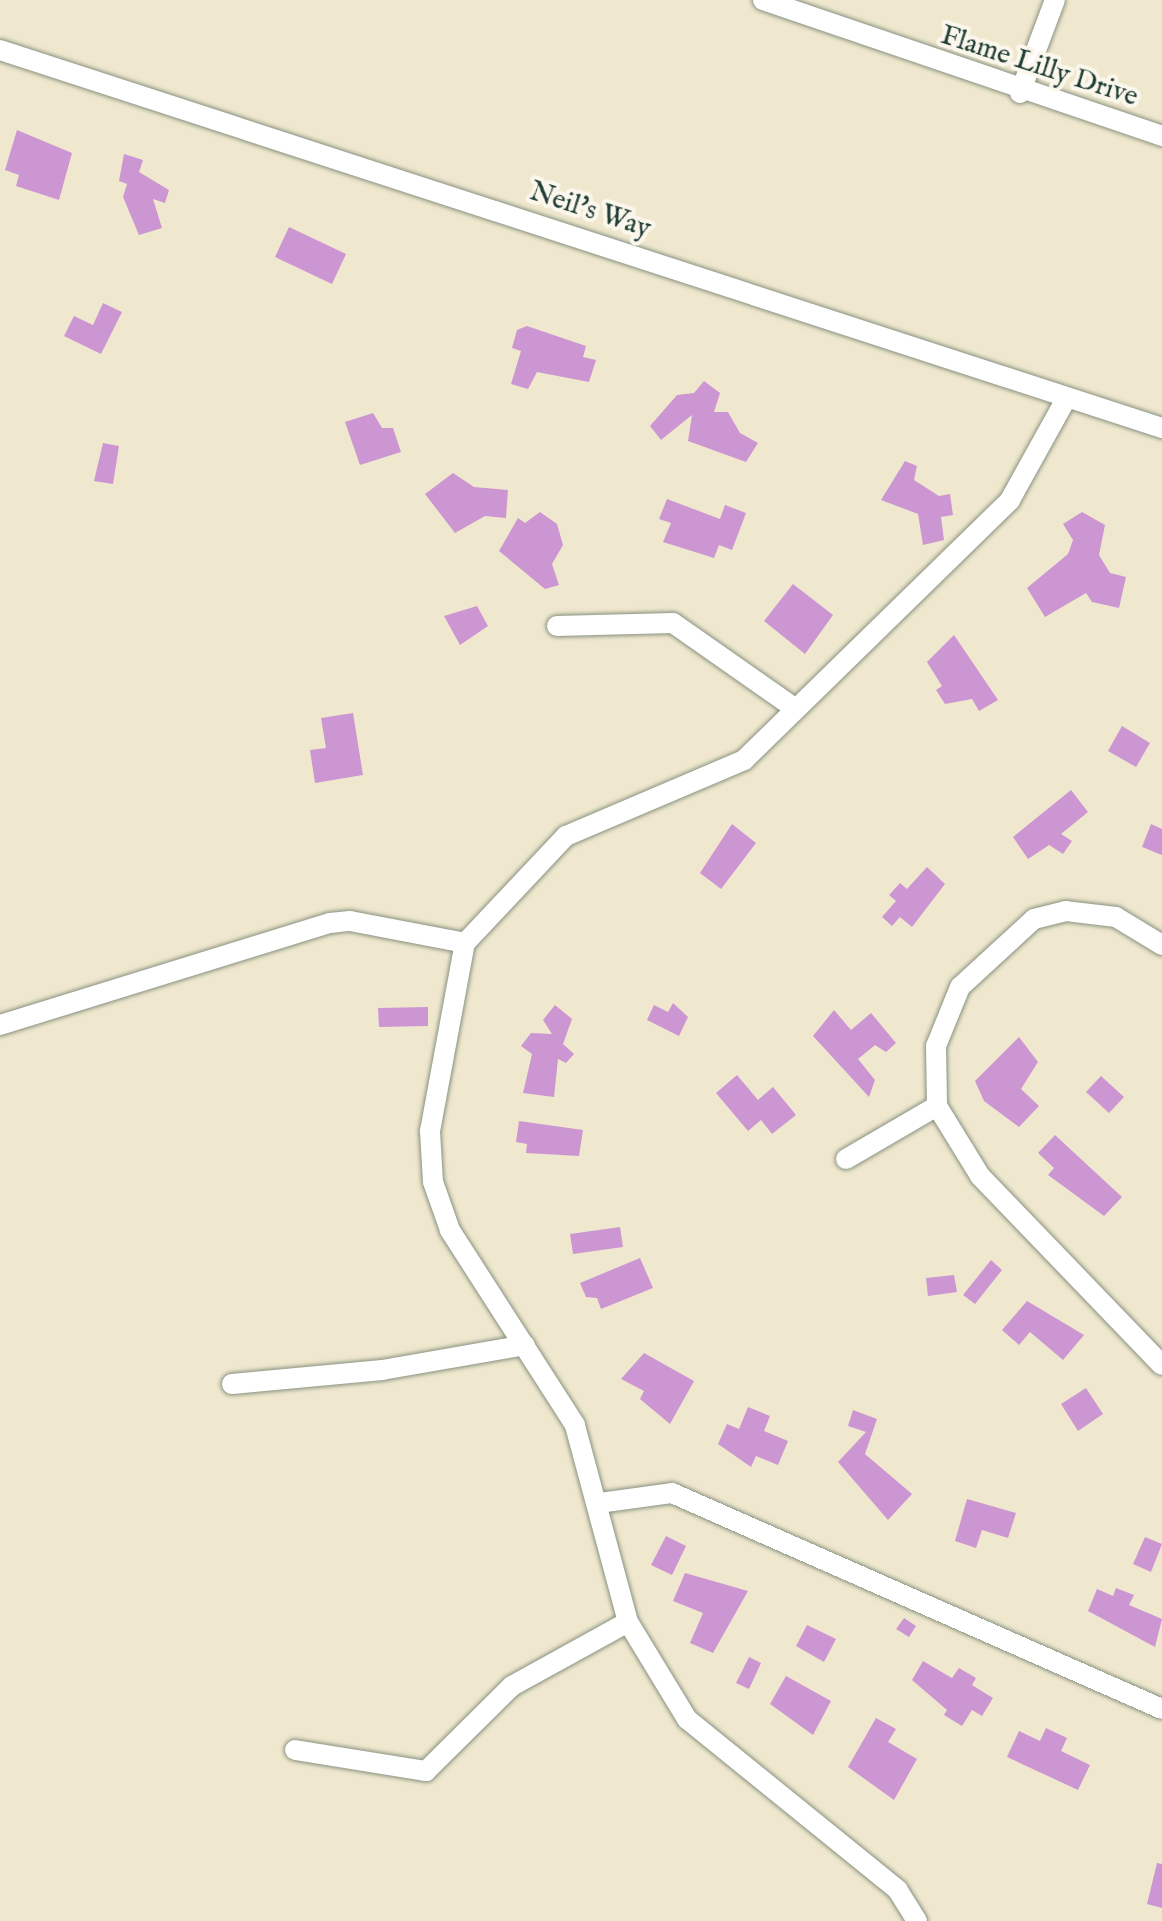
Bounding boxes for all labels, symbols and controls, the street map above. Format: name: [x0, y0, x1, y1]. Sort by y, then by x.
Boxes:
street label: Flame Lilly Drive: [936, 19, 1142, 115]
street label: Neil's Way: [525, 176, 655, 246]

